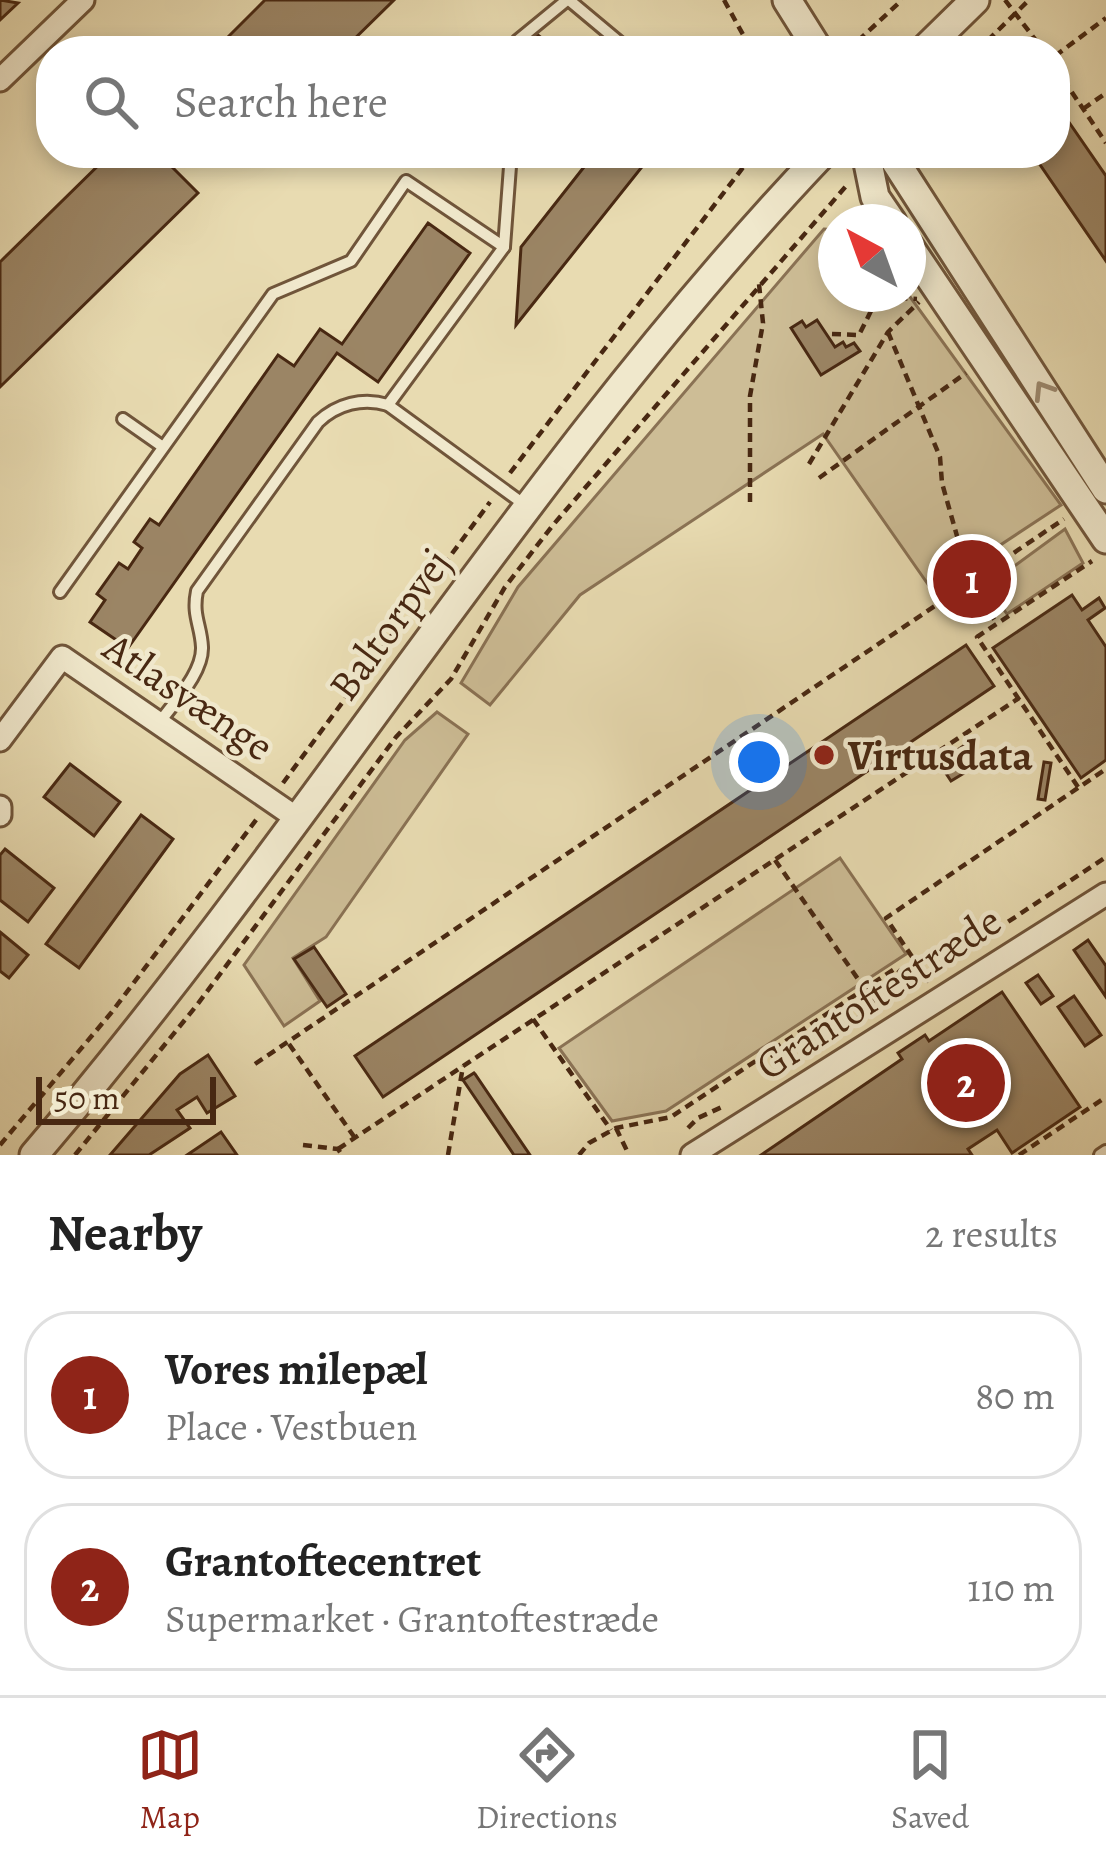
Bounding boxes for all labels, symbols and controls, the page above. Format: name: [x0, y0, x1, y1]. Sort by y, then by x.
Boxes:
search box: [36, 36, 1070, 168]
icon: search: [78, 69, 144, 135]
text: Search here: [174, 71, 388, 133]
north arrow: [818, 204, 926, 312]
one-way arrow: [1035, 382, 1057, 404]
pin: 1: [933, 534, 1011, 624]
street label: Baltorpvej: [315, 537, 464, 712]
street label: Atlasvænge: [92, 618, 285, 774]
place label: Virtusdata: [847, 727, 1033, 784]
your location: [729, 732, 789, 792]
marker: Virtusdata: [811, 742, 837, 768]
street label: Grantoftestræde: [745, 892, 1012, 1093]
pin: 2: [927, 1038, 1005, 1128]
scale bar: [36, 1071, 216, 1124]
text: 50 m: [54, 1075, 120, 1120]
text: Nearby: [48, 1198, 202, 1268]
text: 2 results: [925, 1207, 1058, 1260]
text: Vores milepæl: [165, 1338, 428, 1400]
text: 1: [83, 1369, 97, 1422]
text: 80 m: [975, 1369, 1055, 1422]
text: Place · Vestbuen: [165, 1400, 417, 1453]
text: Grantoftecentret: [165, 1530, 481, 1592]
text: 2: [81, 1561, 99, 1614]
text: 110 m: [967, 1561, 1055, 1614]
text: Supermarket · Grantoftestræde: [165, 1592, 659, 1645]
tab: Map: [137, 1722, 203, 1839]
tab: Directions: [476, 1722, 618, 1839]
tab: Saved: [891, 1722, 969, 1839]

